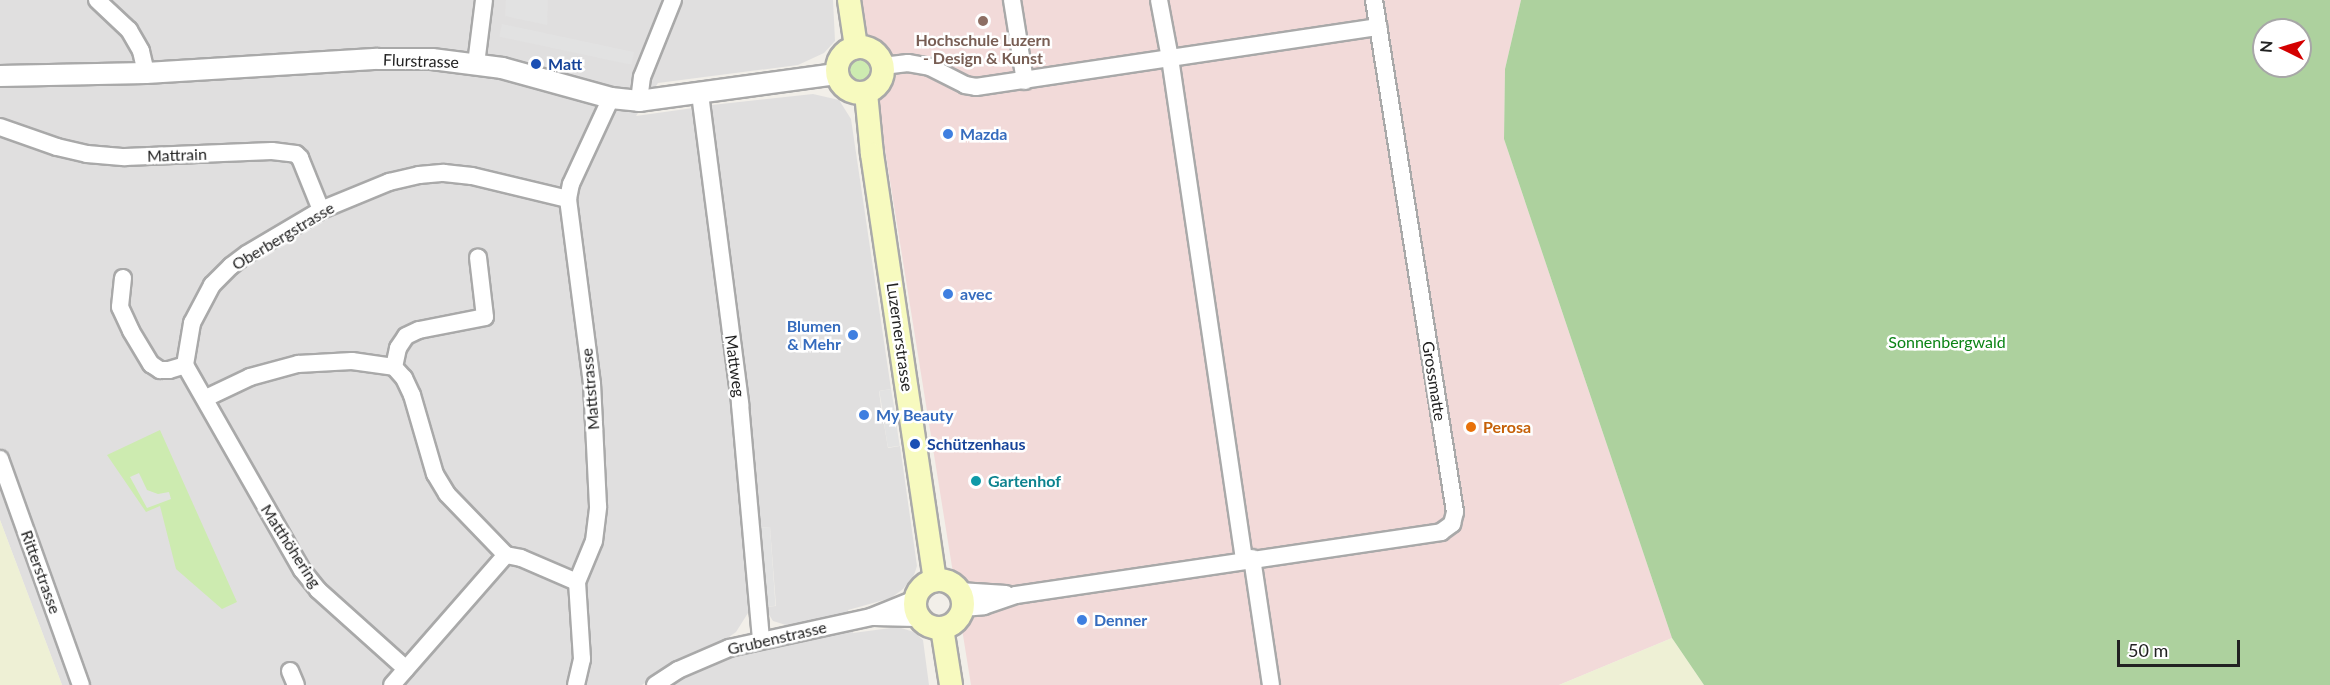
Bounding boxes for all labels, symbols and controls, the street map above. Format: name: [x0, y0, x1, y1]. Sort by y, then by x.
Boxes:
marker: Hochschule Luzern - Design & Kunst: [976, 14, 990, 28]
north arrow: [2252, 18, 2312, 78]
place label: Hochschule Luzern - Design & Kunst: [916, 30, 1050, 68]
text: N: [2256, 40, 2276, 54]
street label: Flurstrasse: [383, 50, 459, 72]
place label: Matt: [548, 54, 582, 74]
marker: Matt: [529, 57, 543, 71]
place label: Mazda: [960, 124, 1007, 144]
marker: Mazda: [941, 127, 955, 141]
street label: Mattrain: [147, 144, 207, 166]
street label: Oberbergstrasse: [228, 198, 338, 274]
street label: Luzernerstrasse: [883, 281, 917, 393]
place label: avec: [960, 284, 992, 304]
marker: avec: [941, 287, 955, 301]
place label: Blumen & Mehr: [787, 316, 841, 354]
marker: Blumen & Mehr: [846, 328, 860, 342]
park label: Sonnenbergwald: [1888, 332, 2006, 352]
street label: Mattweg: [721, 334, 749, 398]
street label: Grossmatte: [1418, 340, 1450, 422]
street label: Mattstrasse: [577, 347, 603, 431]
place label: My Beauty: [876, 405, 954, 425]
marker: My Beauty: [857, 408, 871, 422]
place label: Perosa: [1483, 417, 1531, 437]
marker: Perosa: [1464, 420, 1478, 434]
place label: Schützenhaus: [927, 434, 1025, 454]
marker: Schützenhaus: [908, 437, 922, 451]
place label: Gartenhof: [988, 471, 1061, 491]
marker: Gartenhof: [969, 474, 983, 488]
street label: Matthöhering: [257, 501, 325, 591]
street label: Ritterstrasse: [17, 528, 65, 616]
place label: Denner: [1094, 610, 1147, 630]
marker: Denner: [1075, 613, 1089, 627]
street label: Grubenstrasse: [726, 617, 828, 659]
scale bar: [2120, 628, 2243, 666]
text: 50 m: [2128, 639, 2168, 661]

